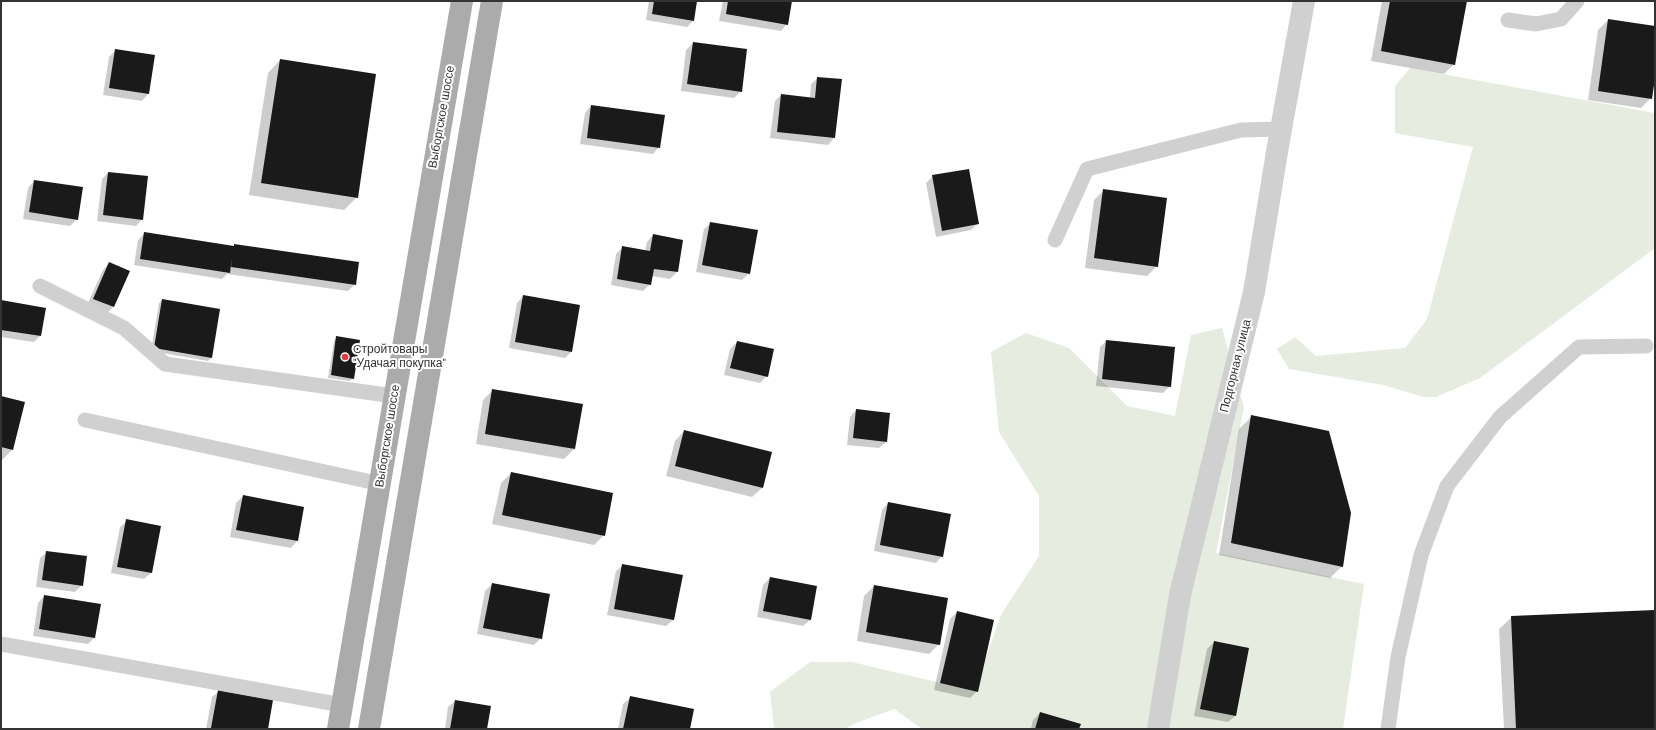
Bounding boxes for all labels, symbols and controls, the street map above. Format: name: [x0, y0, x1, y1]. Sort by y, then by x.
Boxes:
street label: Выборгское шоссе: [426, 65, 458, 169]
street label: Подгорная улица: [1217, 318, 1255, 414]
place label: Cтройтовары "Удачая покупка": [353, 343, 446, 371]
marker: Cтройтовары "Удачая покупка": [340, 352, 350, 362]
street label: Выборгское шоссе: [373, 384, 403, 488]

